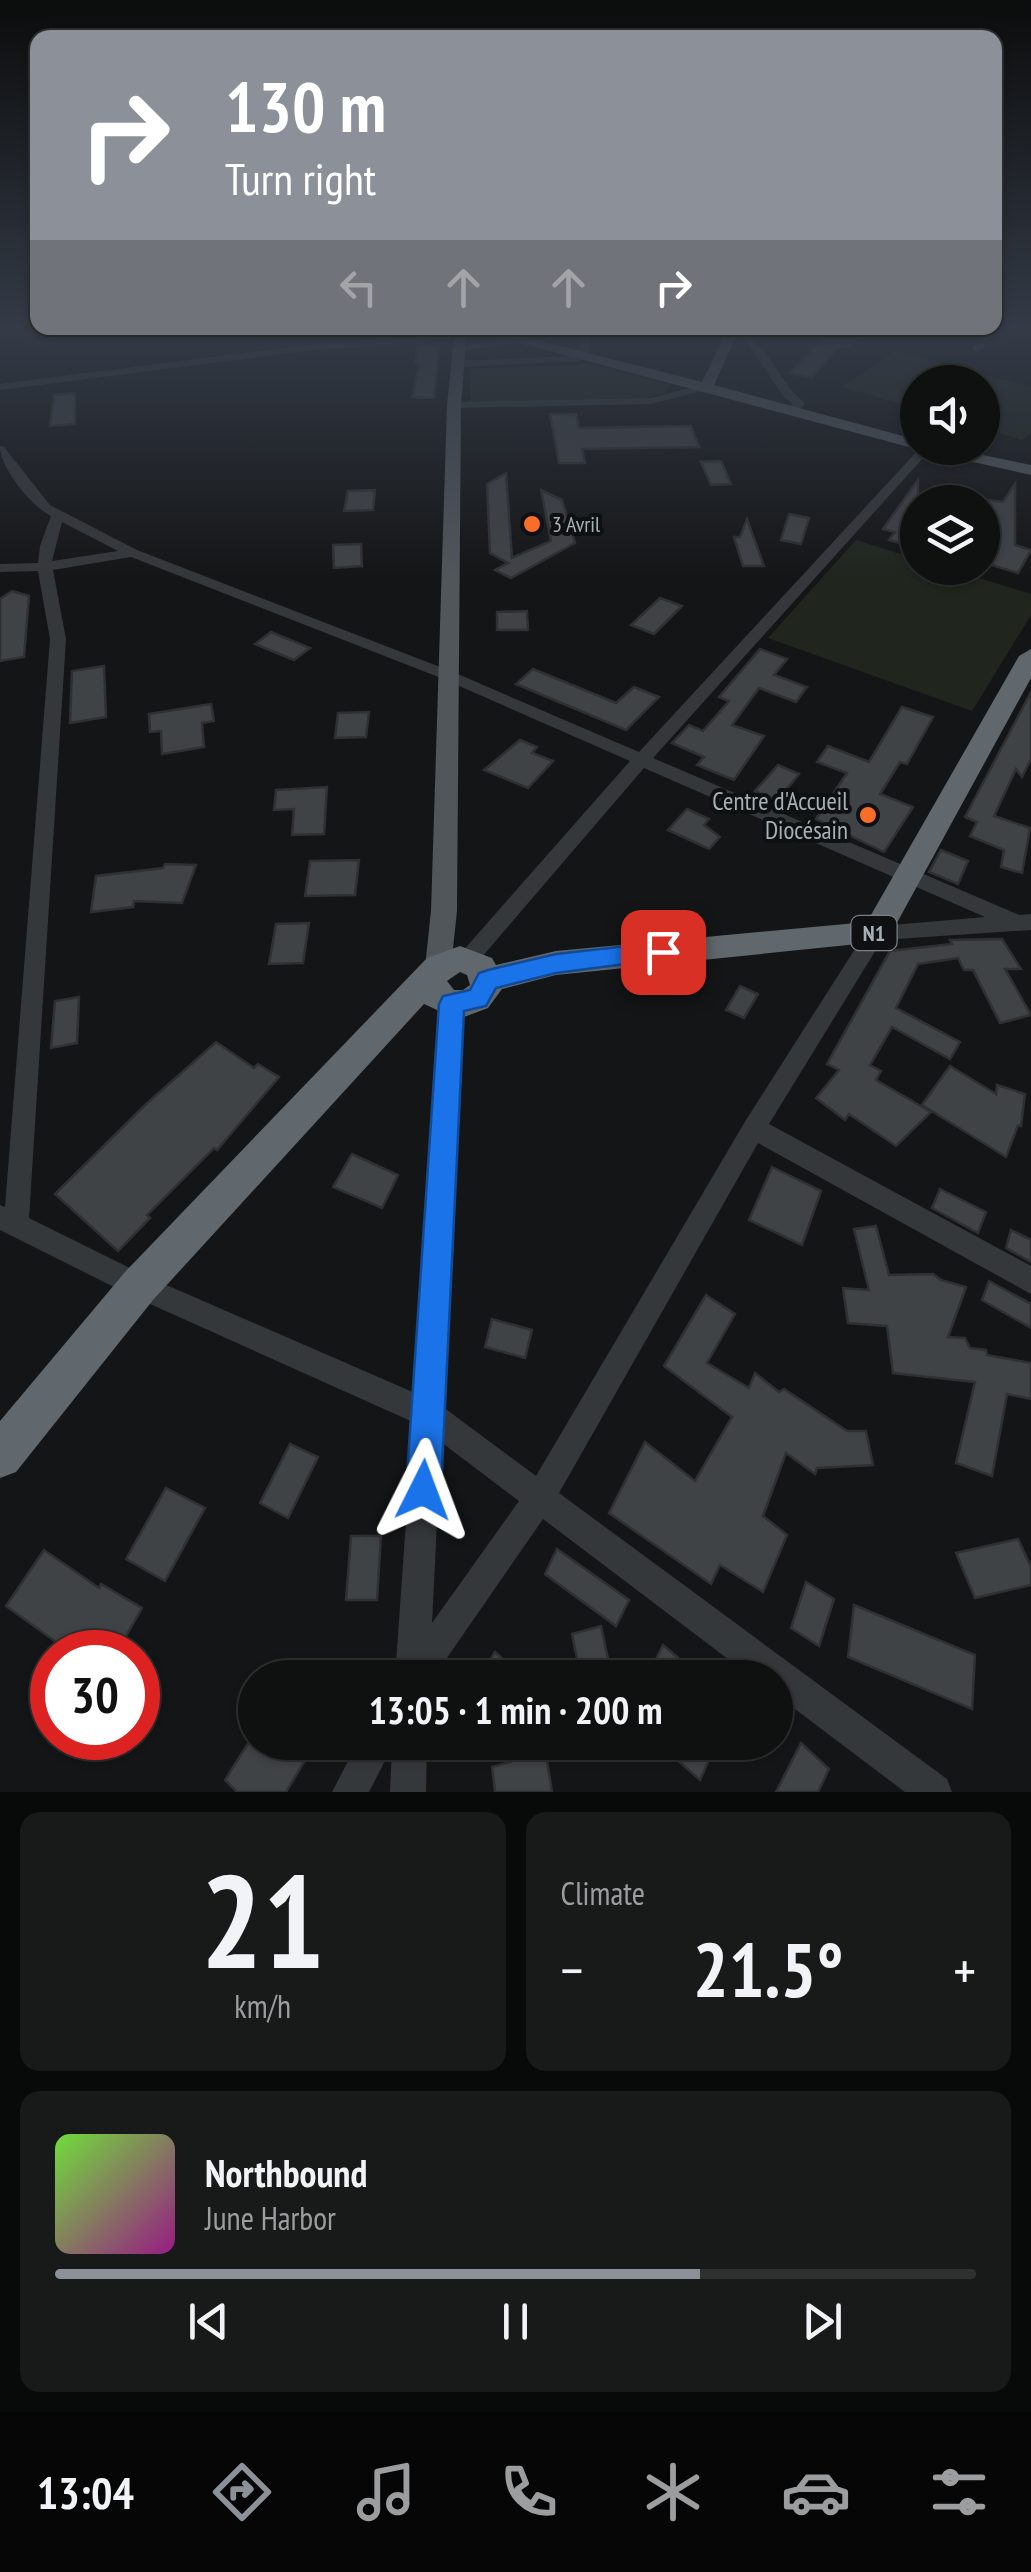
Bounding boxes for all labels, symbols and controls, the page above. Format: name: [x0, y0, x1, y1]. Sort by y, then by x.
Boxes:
text: 130 m: [225, 61, 386, 151]
icon: right: [60, 70, 190, 200]
text: Turn right: [225, 149, 376, 207]
icon: left: [331, 260, 386, 315]
icon: ahead: [436, 260, 491, 315]
icon: ahead: [541, 260, 596, 315]
icon: right: [646, 260, 701, 315]
map controls: [900, 365, 1000, 585]
button: sound: [900, 365, 1000, 465]
button: layers: [900, 485, 1000, 585]
place label: 3 Avril: [552, 510, 601, 538]
marker: 3 Avril: [521, 513, 543, 535]
place label: Centre d'Accueil Diocésain: [712, 785, 848, 846]
marker: Centre d'Accueil Diocésain: [857, 804, 879, 826]
pin: [621, 910, 706, 995]
road number: N1: [852, 916, 896, 950]
icon: arrive: [636, 925, 691, 980]
position arrow: [371, 1438, 475, 1542]
speed limit sign: 30: [30, 1630, 160, 1760]
text: 13:05 · 1 min · 200 m: [369, 1685, 662, 1734]
text: 21: [201, 1836, 325, 2004]
text: Climate: [561, 1872, 645, 1914]
text: 21.5°: [693, 1921, 844, 2018]
text: −: [561, 1934, 583, 2005]
text: +: [953, 1934, 976, 2005]
text: km/h: [234, 1985, 291, 2027]
text: Northbound: [205, 2148, 367, 2197]
text: June Harbor: [205, 2197, 336, 2239]
icon: previous: [181, 2294, 236, 2349]
icon: pause: [488, 2294, 543, 2349]
icon: next: [795, 2294, 850, 2349]
icon: directions: [207, 2457, 277, 2527]
icon: music: [351, 2457, 421, 2527]
icon: phone: [494, 2457, 564, 2527]
icon: climate: [638, 2457, 708, 2527]
icon: car: [781, 2457, 851, 2527]
icon: filters: [924, 2457, 994, 2527]
text: 13:04: [37, 2463, 134, 2521]

